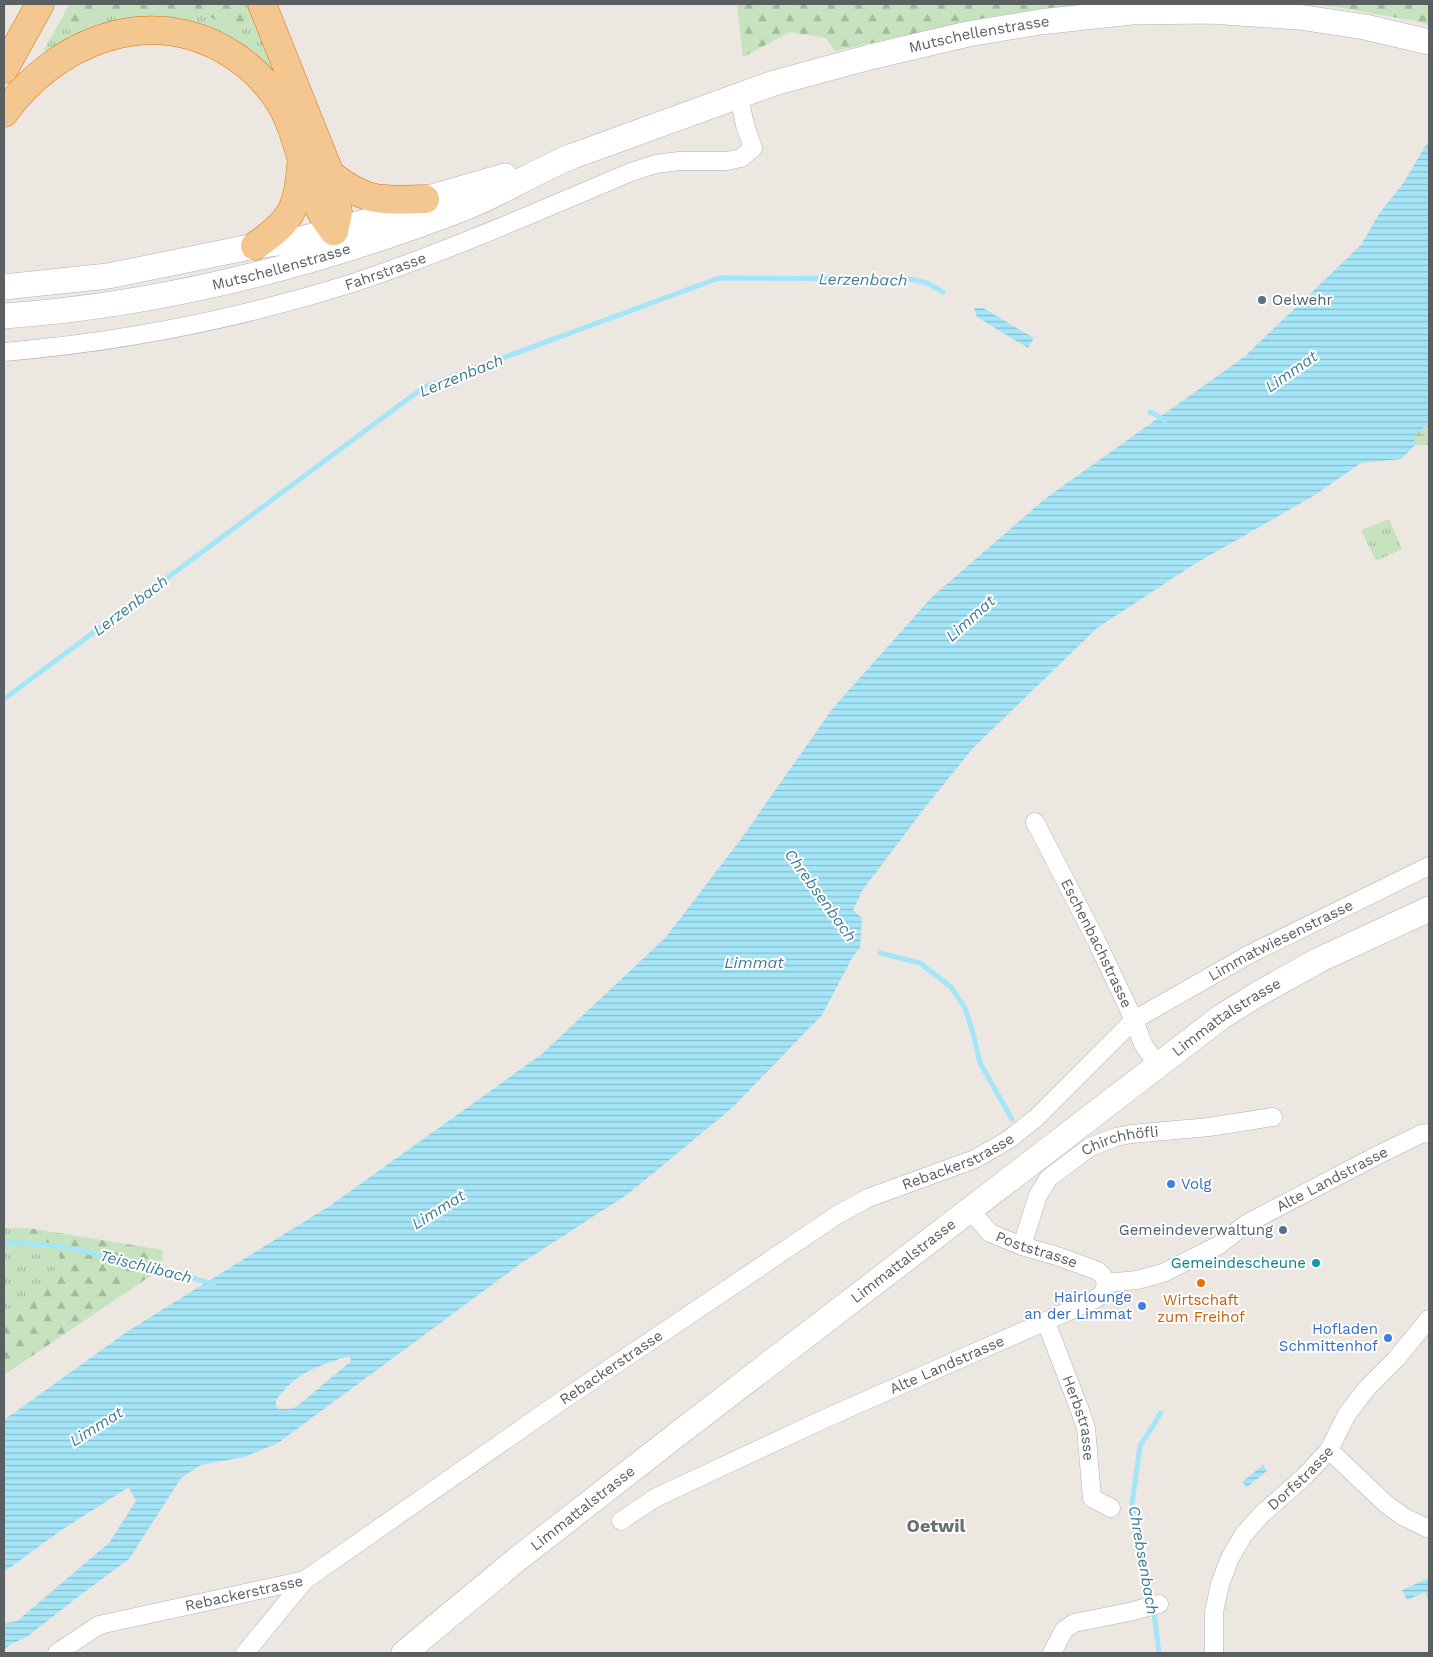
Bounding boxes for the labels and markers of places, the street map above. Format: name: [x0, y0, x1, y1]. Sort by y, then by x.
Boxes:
place label: Oelwehr: [1272, 291, 1333, 309]
marker: Oelwehr: [1256, 294, 1268, 306]
place label: Volg: [1181, 1175, 1212, 1193]
marker: Volg: [1165, 1178, 1177, 1190]
place label: Gemeindeverwaltung: [1119, 1221, 1273, 1239]
marker: Gemeindeverwaltung: [1277, 1224, 1289, 1236]
place label: Gemeindescheune: [1171, 1254, 1306, 1272]
marker: Gemeindescheune: [1310, 1257, 1322, 1269]
marker: Wirtschaft zum Freihof: [1195, 1277, 1207, 1289]
place label: Hairlounge an der Limmat: [1024, 1288, 1133, 1323]
place label: Wirtschaft zum Freihof: [1157, 1291, 1245, 1326]
marker: Hairlounge an der Limmat: [1136, 1300, 1148, 1312]
place label: Hofladen Schmittenhof: [1279, 1320, 1378, 1355]
marker: Hofladen Schmittenhof: [1382, 1332, 1394, 1344]

